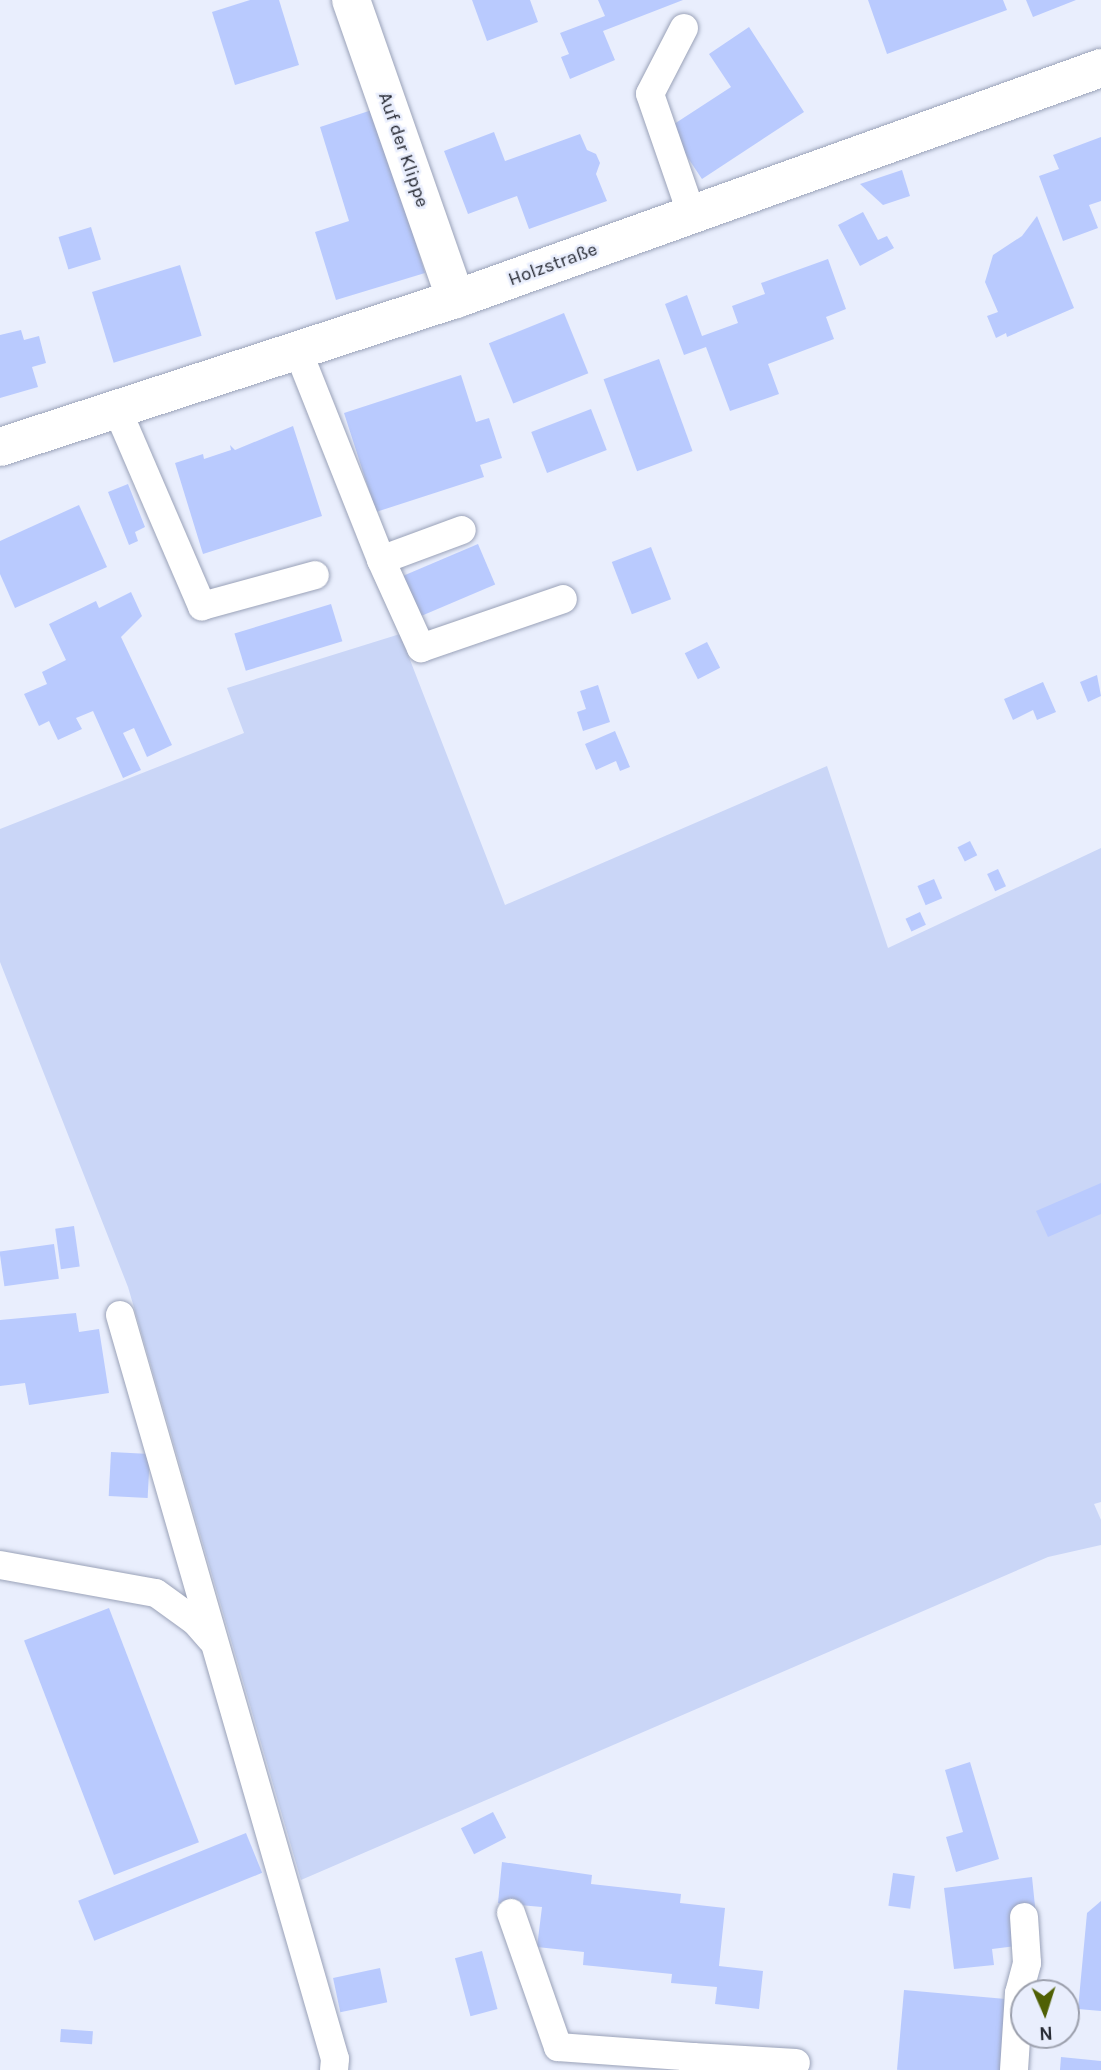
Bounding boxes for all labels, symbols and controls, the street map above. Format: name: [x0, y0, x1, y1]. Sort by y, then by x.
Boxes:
street label: Auf der Klippe: [373, 89, 433, 211]
street label: Holzstraße: [505, 238, 601, 292]
north arrow: [1010, 1979, 1080, 2049]
text: N: [1039, 2022, 1053, 2044]

